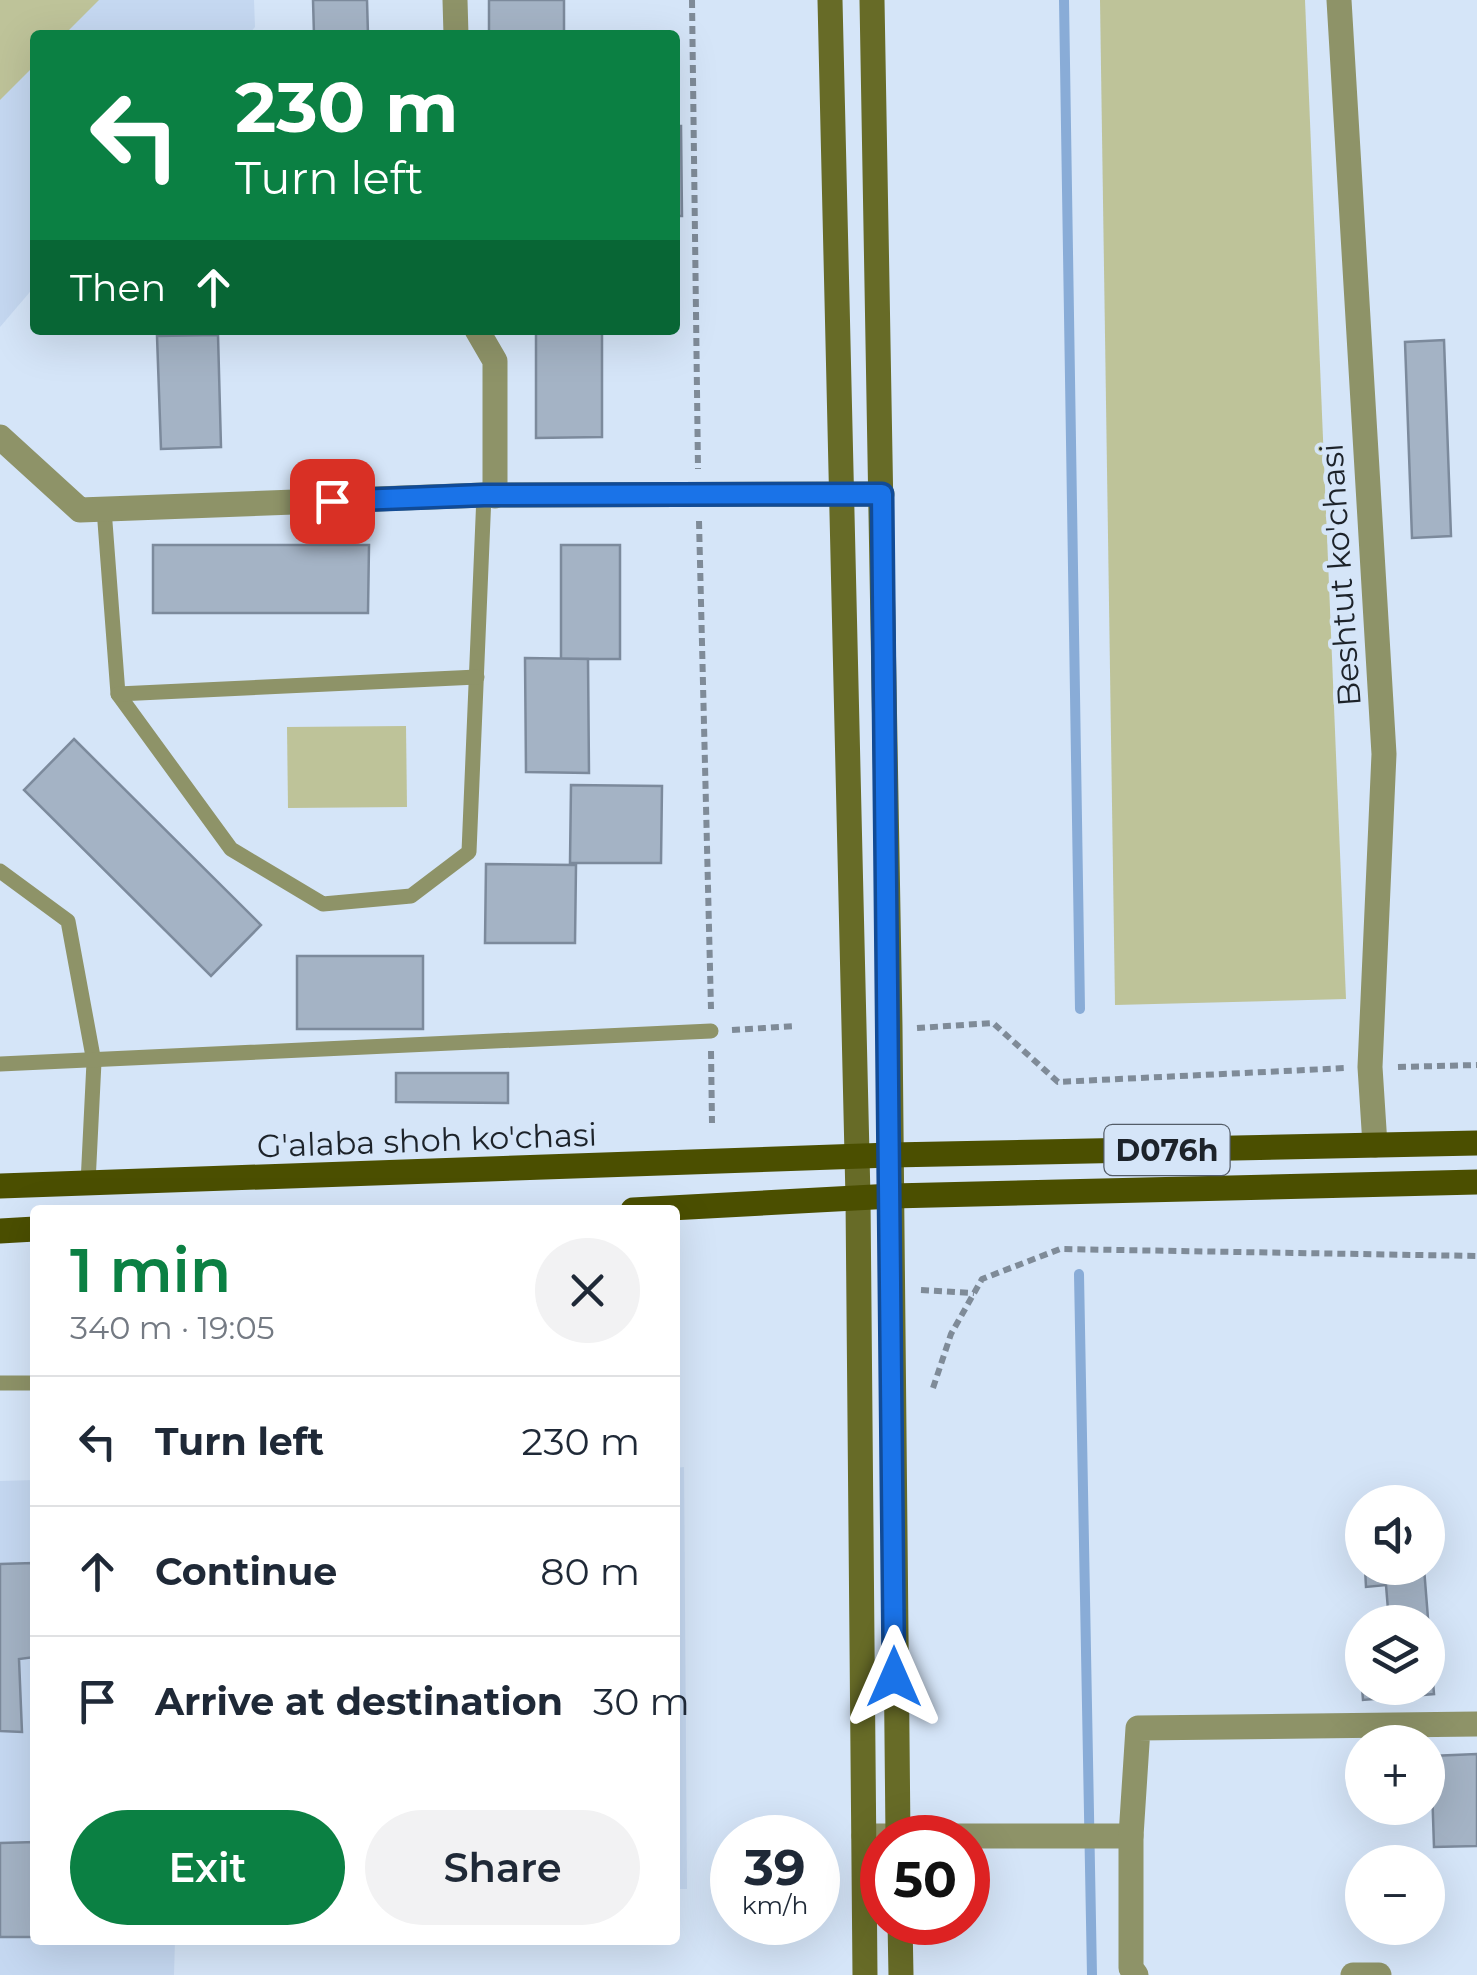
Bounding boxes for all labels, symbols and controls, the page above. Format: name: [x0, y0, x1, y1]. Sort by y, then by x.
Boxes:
text: 230 m: [235, 64, 459, 150]
icon: left: [70, 70, 200, 200]
text: Turn left: [235, 150, 423, 205]
icon: ahead: [186, 260, 241, 315]
text: Then: [70, 264, 166, 311]
street label: Beshtut ko'chasi: [1311, 442, 1369, 708]
pin: [290, 459, 375, 544]
icon: arrive: [305, 474, 360, 529]
street label: G'alaba shoh ko'chasi: [256, 1115, 598, 1165]
road number: D076h: [1104, 1125, 1230, 1175]
text: 1 min: [70, 1234, 231, 1307]
button: close: [535, 1238, 640, 1343]
text: 340 m · 19:05: [70, 1308, 275, 1347]
icon: left: [70, 1414, 125, 1469]
text: Turn left: [155, 1418, 324, 1465]
text: 230 m: [522, 1418, 640, 1465]
map controls: [1345, 1485, 1445, 1945]
button: sound: [1345, 1485, 1445, 1585]
icon: ahead: [70, 1544, 125, 1599]
text: Continue: [155, 1548, 337, 1595]
text: 80 m: [540, 1548, 640, 1595]
button: layers: [1345, 1605, 1445, 1705]
position arrow: [842, 1625, 946, 1729]
icon: arrive: [70, 1674, 125, 1729]
text: Arrive at destination: [155, 1678, 563, 1725]
text: 30 m: [593, 1678, 690, 1725]
button: +: [1345, 1725, 1445, 1825]
button: Exit: [70, 1810, 345, 1925]
button: Share: [365, 1810, 640, 1925]
speed limit sign: 50: [860, 1815, 990, 1945]
text: 39: [744, 1837, 806, 1898]
button: −: [1345, 1845, 1445, 1945]
text: km/h: [742, 1890, 808, 1920]

